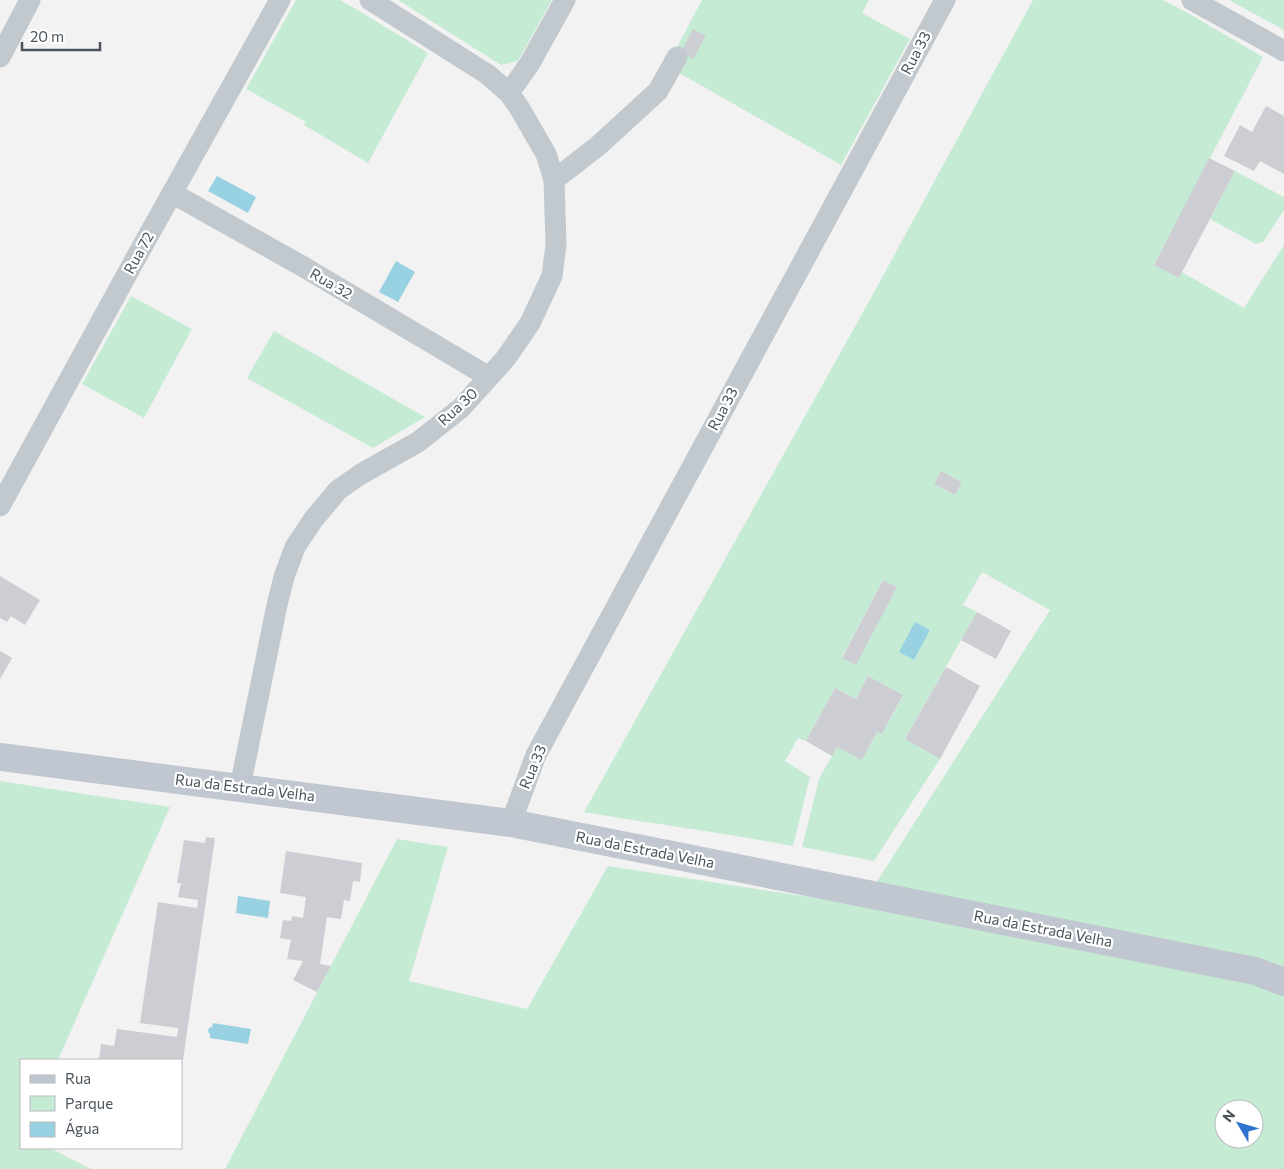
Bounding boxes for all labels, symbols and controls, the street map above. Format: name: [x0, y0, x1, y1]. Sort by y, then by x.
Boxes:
scale bar: [22, 20, 100, 52]
text: 20 m: [30, 27, 64, 45]
street label: Rua 33: [896, 28, 934, 77]
street label: Rua 72: [119, 228, 157, 277]
street label: Rua 32: [307, 264, 356, 302]
street label: Rua 30: [434, 384, 481, 429]
street label: Rua 33: [703, 384, 741, 433]
street label: Rua 33: [515, 742, 549, 791]
street label: Rua da Estrada Velha: [174, 769, 316, 805]
street label: Rua da Estrada Velha: [574, 827, 716, 871]
street label: Rua da Estrada Velha: [972, 906, 1114, 950]
legend: [20, 1059, 182, 1149]
text: Rua: [65, 1069, 91, 1087]
text: Parque: [65, 1094, 113, 1112]
north arrow: [1214, 1099, 1264, 1149]
text: N: [1218, 1106, 1238, 1125]
text: Água: [65, 1118, 99, 1137]

